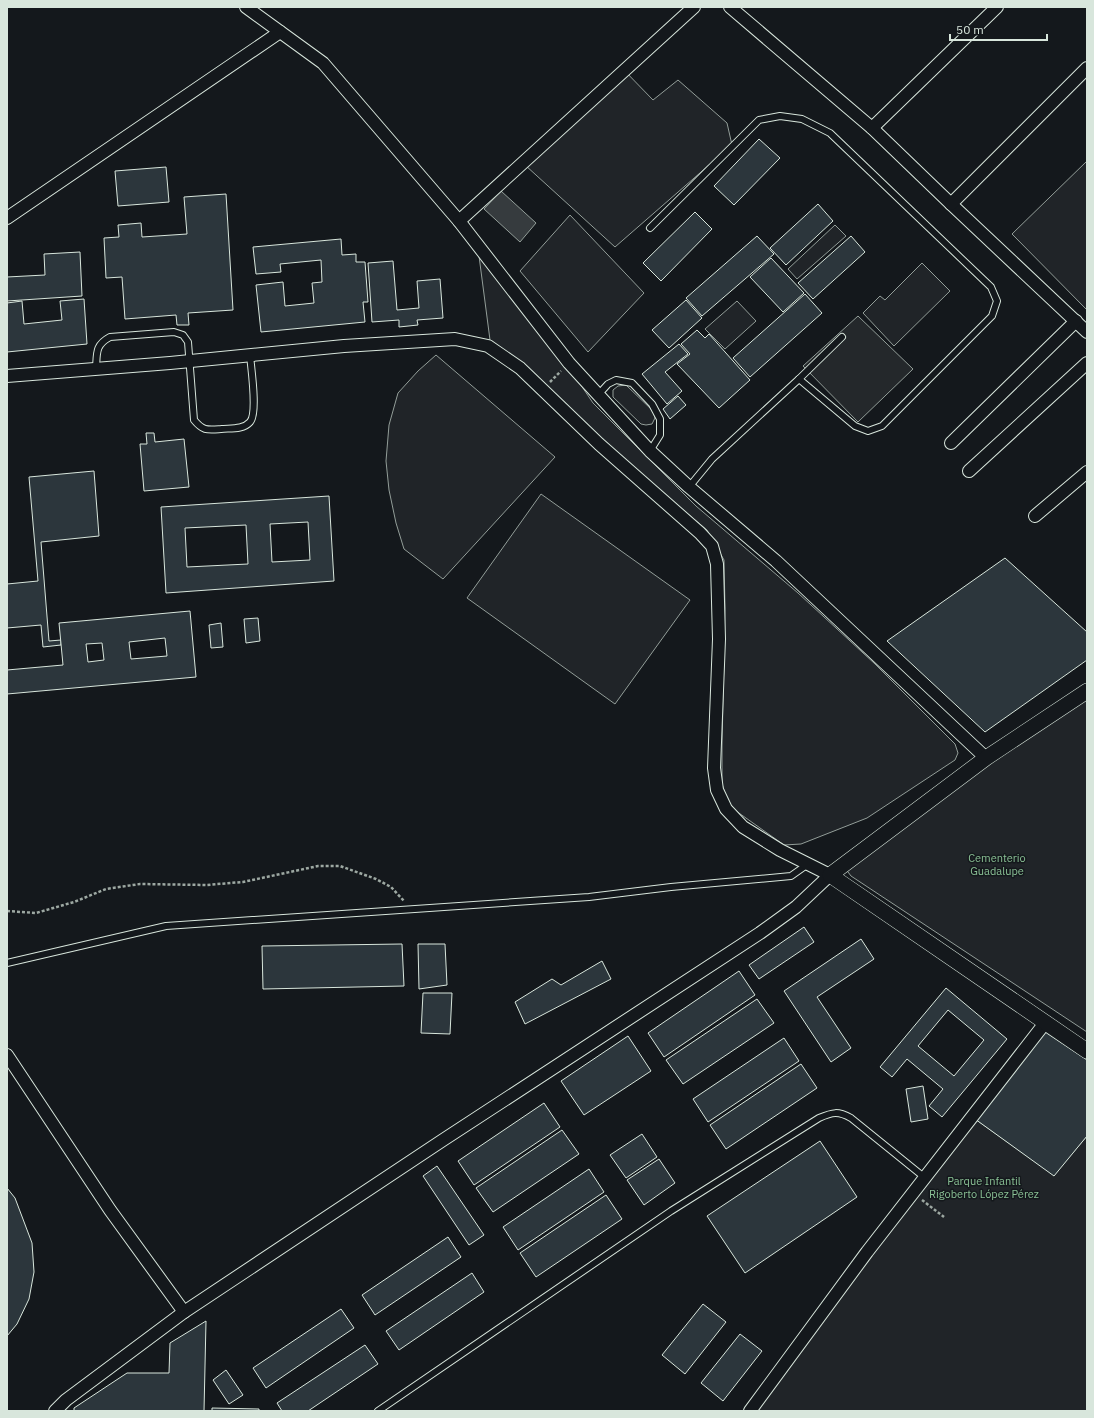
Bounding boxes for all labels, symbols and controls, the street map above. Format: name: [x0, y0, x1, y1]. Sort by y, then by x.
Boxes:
scale bar: [950, 16, 1047, 42]
text: 50 m: [956, 22, 984, 37]
park label: Cementerio Guadalupe: [968, 851, 1026, 878]
park label: Parque Infantil Rigoberto López Pérez: [929, 1174, 1039, 1201]

